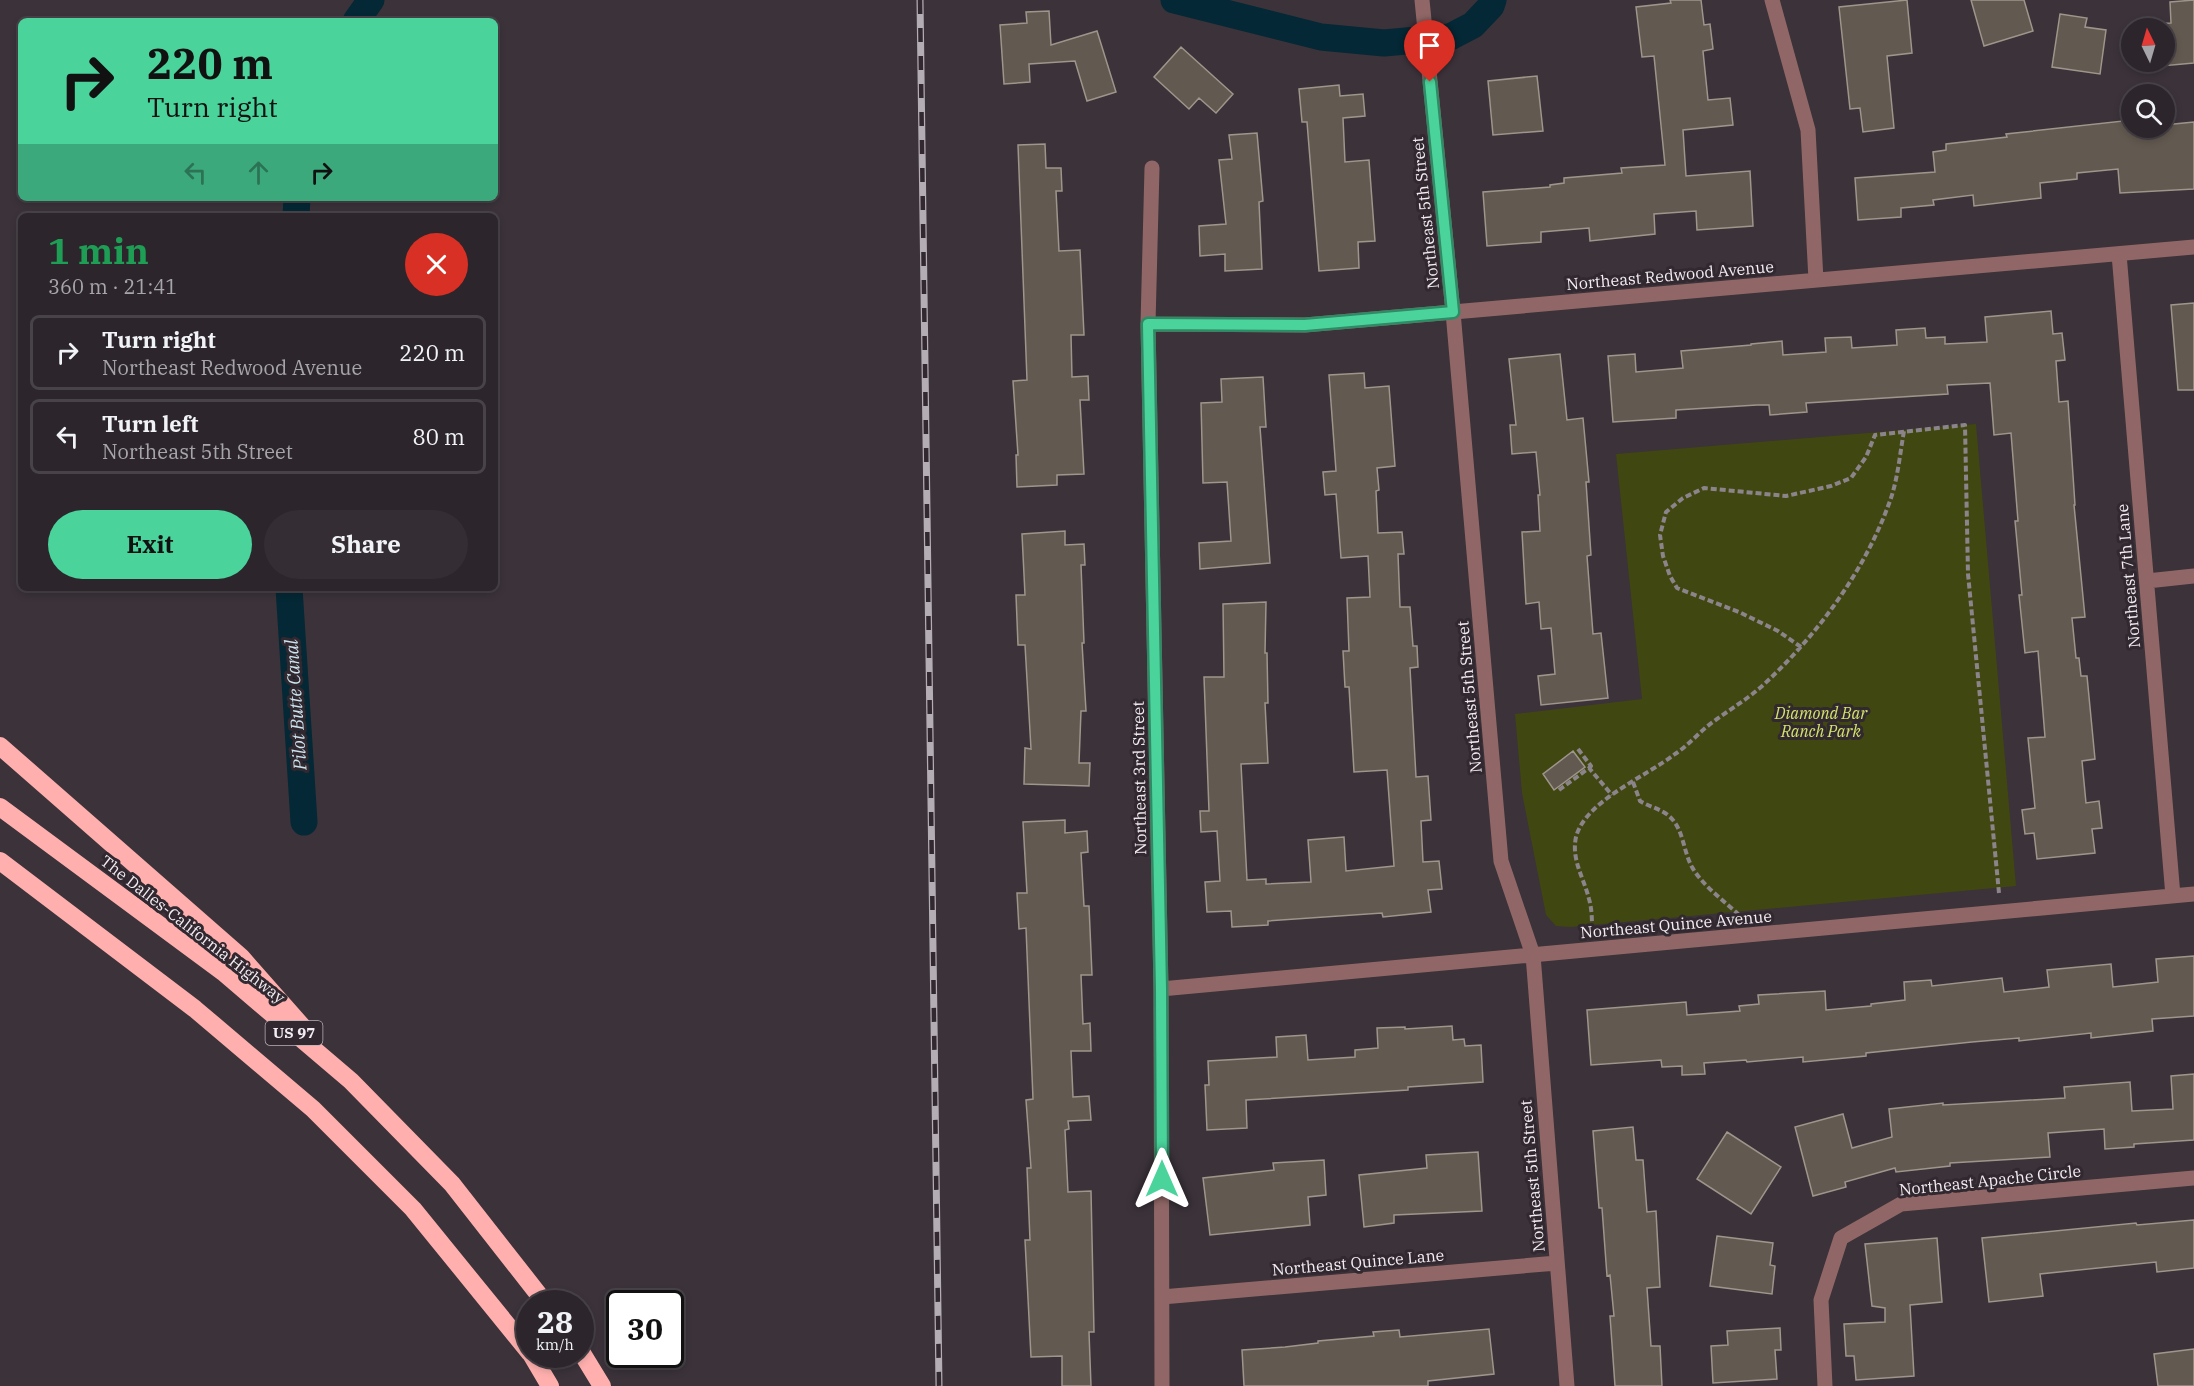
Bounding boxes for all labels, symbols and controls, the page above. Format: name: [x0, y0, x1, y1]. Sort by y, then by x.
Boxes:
north arrow: [2121, 18, 2175, 72]
map controls: [2121, 18, 2175, 138]
pin: [1404, 20, 1455, 82]
icon: arrive: [1413, 29, 1446, 62]
text: 220 m: [147, 36, 273, 91]
icon: right: [48, 42, 126, 120]
button: search: [2121, 84, 2175, 138]
text: Turn right: [147, 89, 278, 124]
street label: Northeast 5th Street: [1407, 136, 1443, 290]
icon: left: [179, 156, 212, 189]
icon: ahead: [242, 156, 275, 189]
icon: right: [305, 156, 338, 189]
text: 1 min: [48, 227, 149, 274]
button: close: [405, 233, 468, 296]
street label: Northeast Redwood Avenue: [1565, 256, 1775, 294]
text: 360 m · 21:41: [48, 273, 177, 300]
text: Turn right: [102, 325, 216, 354]
icon: right: [51, 336, 84, 369]
text: 220 m: [399, 338, 465, 367]
text: Northeast Redwood Avenue: [102, 354, 362, 381]
text: Turn left: [102, 409, 198, 438]
icon: left: [51, 420, 84, 453]
text: 80 m: [413, 422, 465, 451]
text: Northeast 5th Street: [102, 438, 293, 465]
street label: Northeast 7th Lane: [2112, 503, 2144, 649]
button: Exit: [48, 510, 252, 579]
button: Share: [264, 510, 468, 579]
street label: Northeast 5th Street: [1452, 620, 1486, 774]
water label: Pilot Butte Canal: [279, 638, 312, 772]
street label: Northeast 3rd Street: [1128, 701, 1150, 855]
park label: Diamond Bar Ranch Park: [1774, 703, 1868, 741]
street label: The Dalles-California Highway: [97, 851, 290, 1008]
street label: Northeast Quince Avenue: [1579, 906, 1773, 942]
road number: US 97: [266, 1021, 322, 1045]
street label: Northeast 5th Street: [1515, 1099, 1549, 1253]
position arrow: [1130, 1147, 1194, 1211]
street label: Northeast Apache Circle: [1898, 1160, 2082, 1200]
street label: Northeast Quince Lane: [1271, 1245, 1445, 1279]
speed limit sign: 30: [606, 1290, 684, 1368]
text: 28: [537, 1302, 573, 1341]
text: km/h: [536, 1335, 574, 1354]

